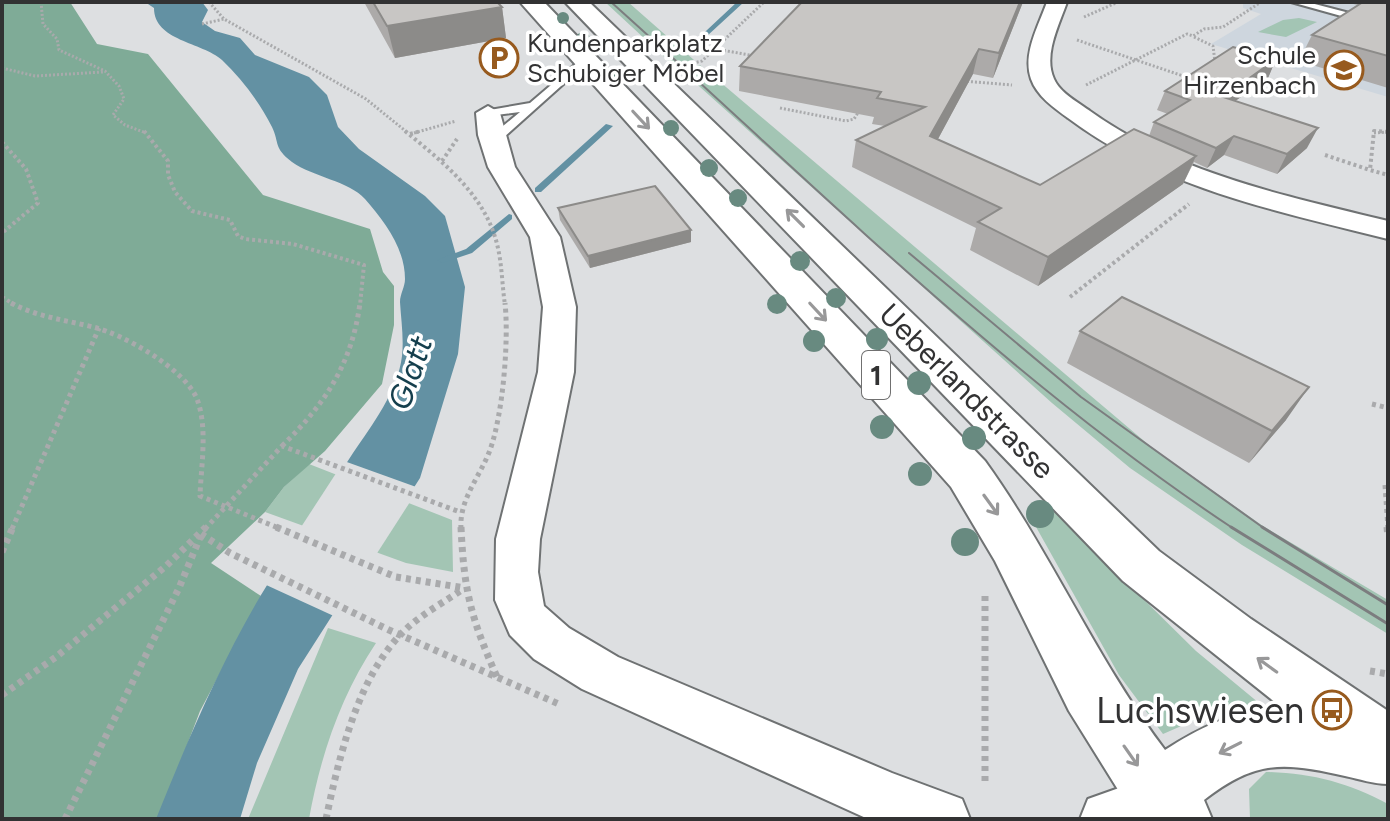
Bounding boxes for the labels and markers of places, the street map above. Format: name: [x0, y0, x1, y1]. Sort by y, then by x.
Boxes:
place label: Kundenparkplatz Schubiger Möbel: [527, 27, 724, 89]
parking icon: Kundenparkplatz Schubiger Möbel: [478, 37, 520, 79]
place label: Schule Hirzenbach: [1183, 39, 1316, 101]
school or university icon: Schule Hirzenbach: [1323, 49, 1365, 91]
place label: Luchswiesen: [1096, 689, 1304, 732]
bus stop icon: Luchswiesen: [1311, 689, 1353, 731]

